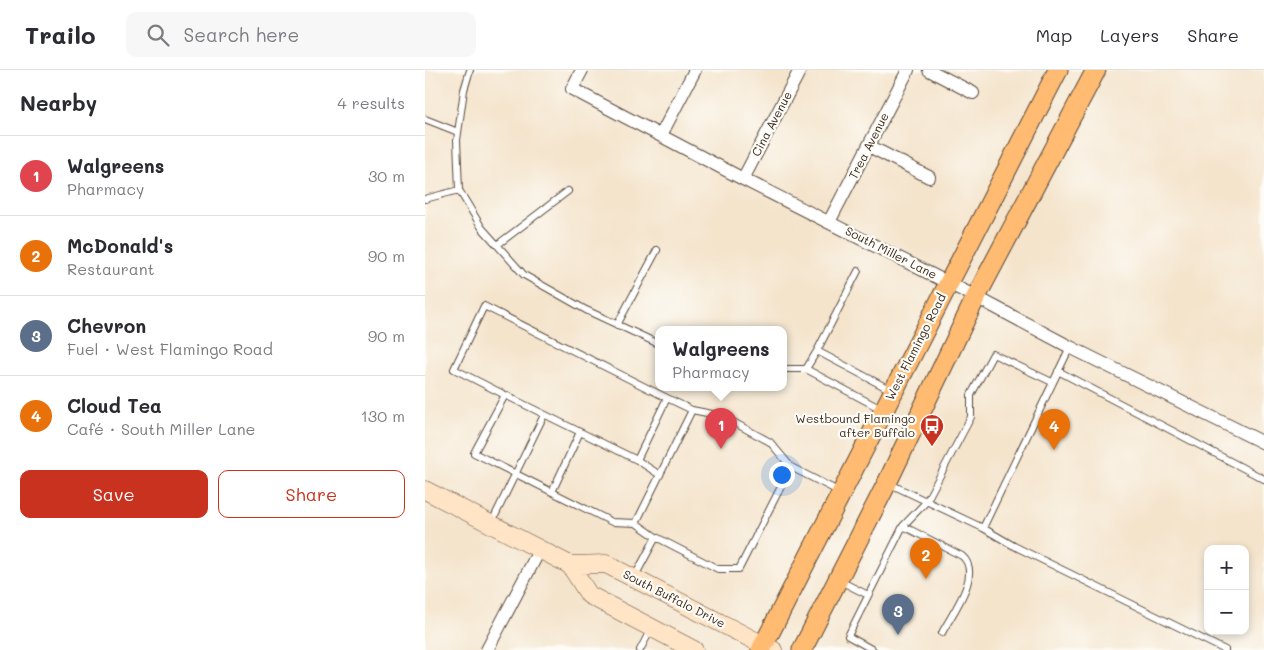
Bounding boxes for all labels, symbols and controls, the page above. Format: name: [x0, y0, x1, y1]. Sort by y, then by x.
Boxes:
search box: [126, 12, 476, 57]
text: Trailo: [25, 19, 96, 50]
icon: search: [144, 21, 172, 49]
text: Search here: [184, 22, 299, 47]
text: Map: [1036, 23, 1072, 47]
text: Layers: [1100, 23, 1159, 47]
text: Share: [1187, 23, 1239, 47]
street label: Cina Avenue: [747, 88, 795, 159]
text: Nearby: [20, 89, 97, 116]
text: 4 results: [337, 92, 405, 113]
street label: Trea Avenue: [844, 109, 892, 182]
text: Walgreens: [67, 153, 164, 178]
text: 1: [32, 165, 40, 186]
text: 30 m: [368, 165, 405, 186]
text: Pharmacy: [67, 178, 144, 199]
street label: South Miller Lane: [843, 222, 940, 282]
text: McDonald's: [67, 233, 173, 258]
text: 2: [32, 245, 40, 266]
text: 90 m: [368, 245, 405, 266]
text: Restaurant: [67, 258, 155, 279]
street label: West Flamingo Road: [881, 290, 949, 403]
text: Chevron: [67, 313, 146, 338]
text: 3: [31, 325, 41, 346]
text: 90 m: [368, 325, 405, 346]
popup: [655, 326, 787, 391]
text: Walgreens: [672, 336, 770, 361]
text: Fuel · West Flamingo Road: [67, 338, 273, 359]
text: Pharmacy: [672, 361, 750, 382]
text: Cloud Tea: [67, 393, 162, 418]
text: 4: [31, 405, 41, 426]
text: 130 m: [361, 405, 405, 426]
pin: 1: [705, 408, 737, 449]
pin: 4: [1038, 409, 1070, 450]
place label: Westbound Flamingo after Buffalo: [795, 410, 915, 440]
bus stop icon: Westbound Flamingo after Buffalo: [919, 413, 945, 447]
text: Café · South Miller Lane: [67, 418, 255, 439]
your location: [769, 462, 795, 488]
button: Save: [20, 470, 208, 518]
button: Share: [218, 470, 405, 518]
pin: 2: [910, 538, 942, 579]
map controls: [1204, 545, 1249, 635]
button: +: [1204, 545, 1249, 590]
street label: South Buffalo Drive: [621, 565, 728, 631]
button: −: [1204, 590, 1249, 635]
pin: 3: [882, 594, 914, 635]

